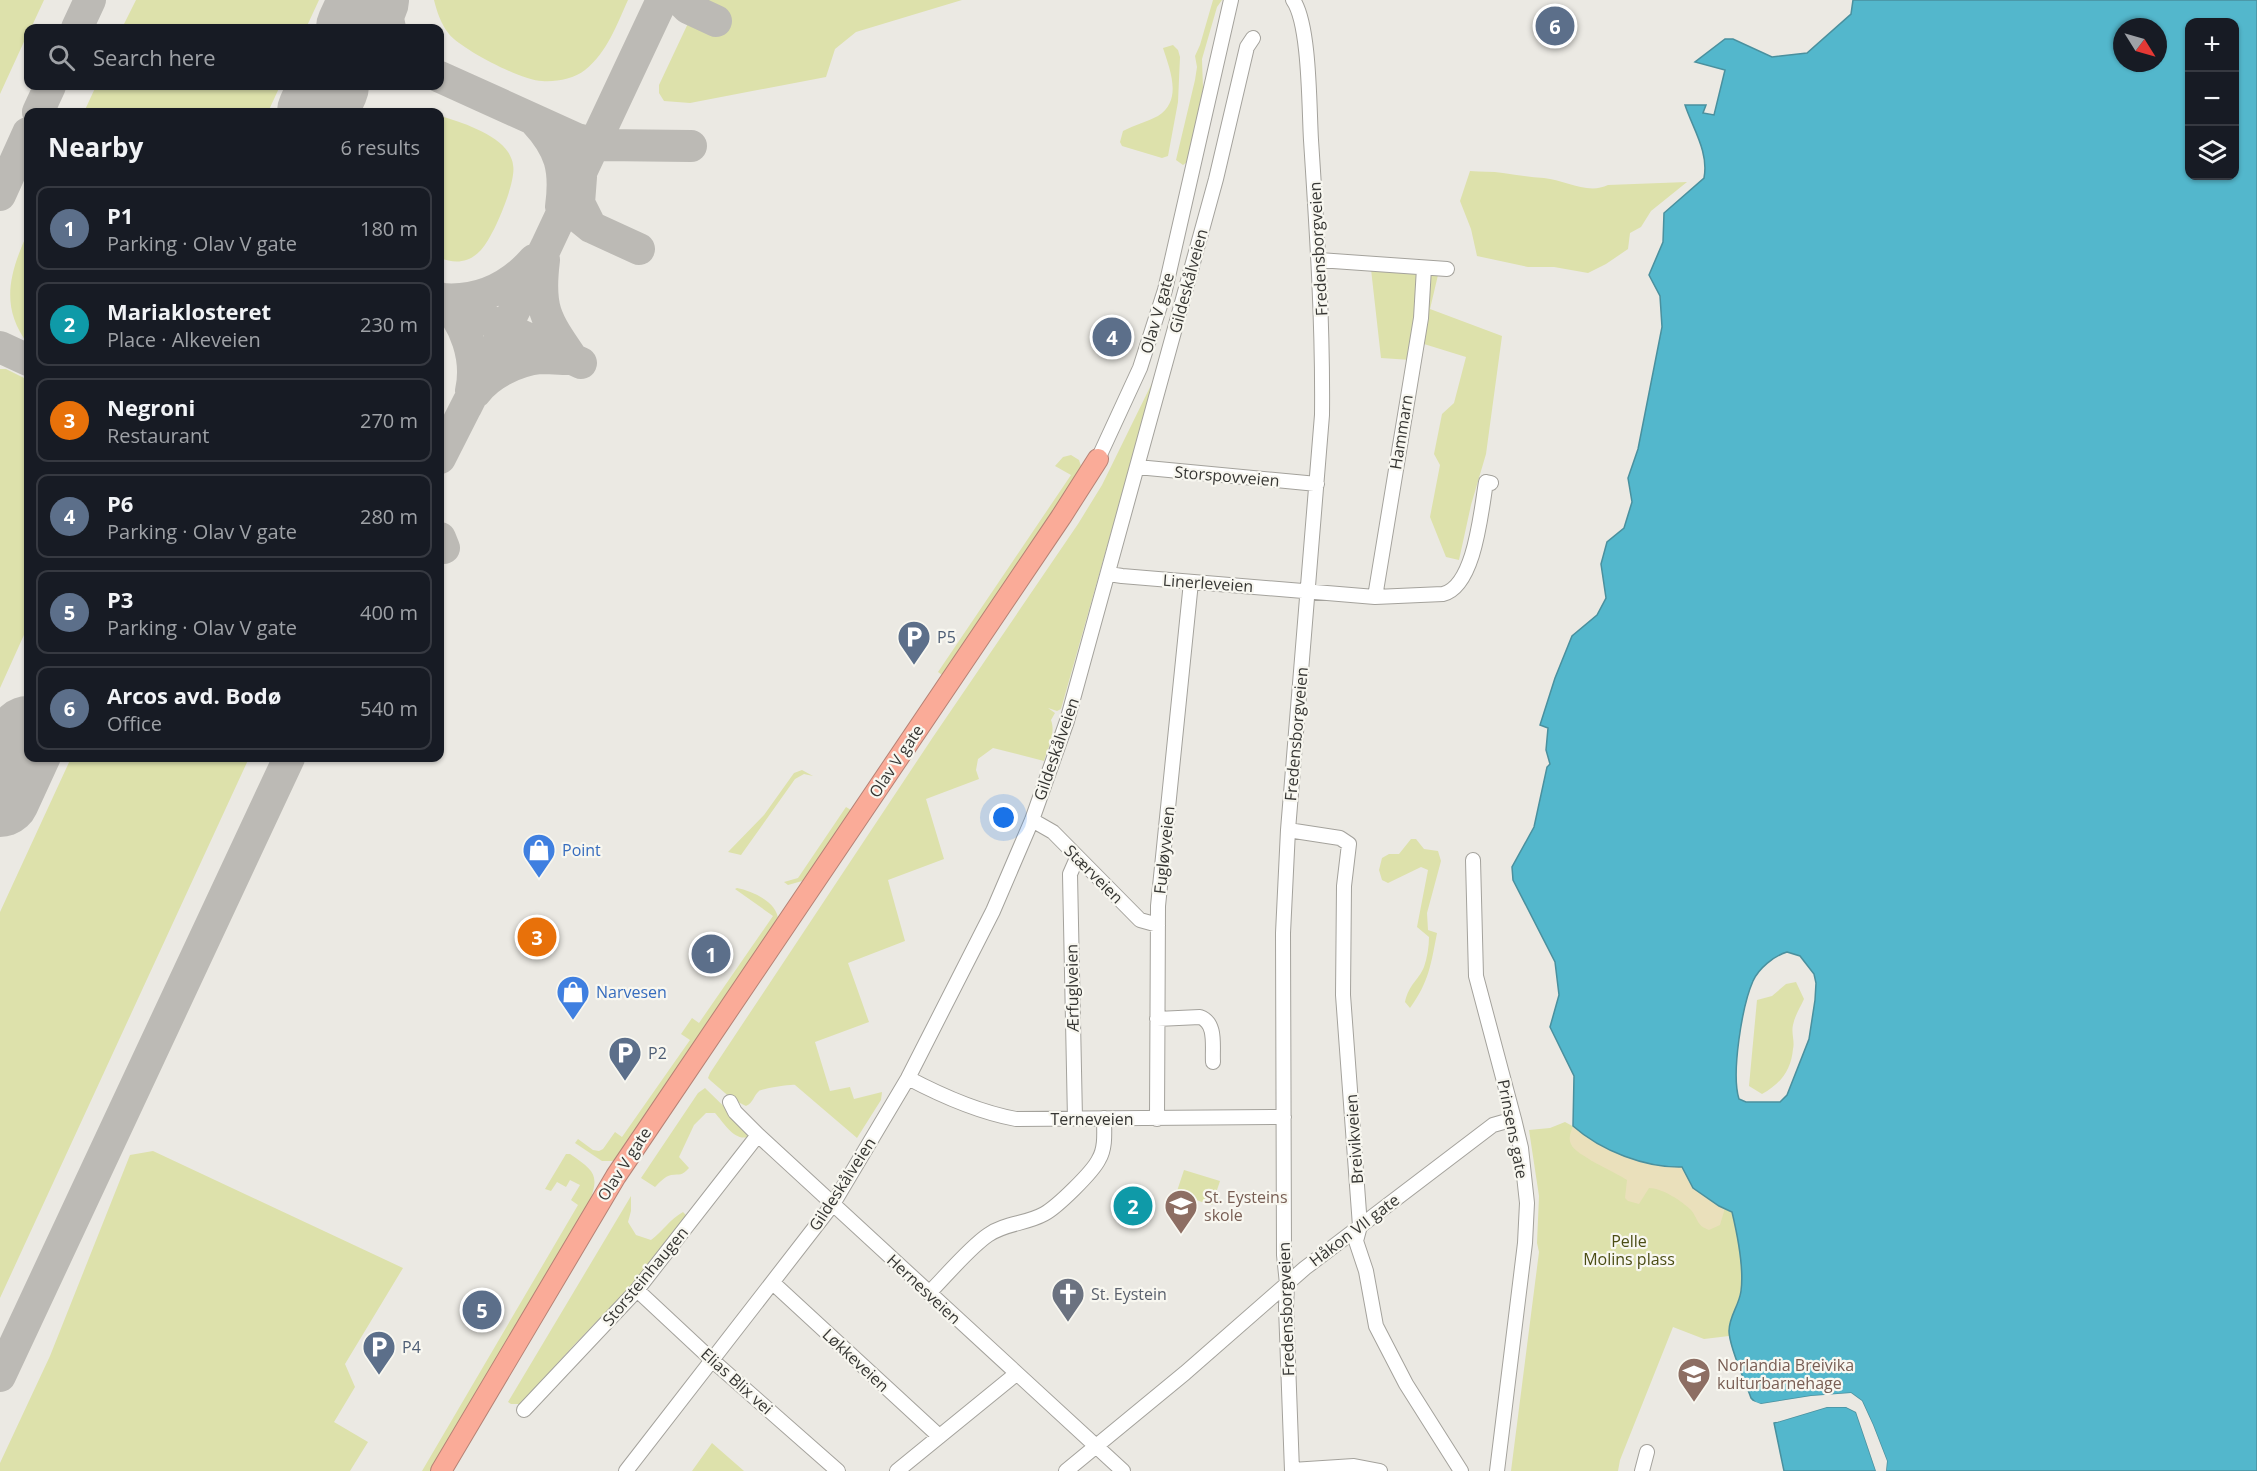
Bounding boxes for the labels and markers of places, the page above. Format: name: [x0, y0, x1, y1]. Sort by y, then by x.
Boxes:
pin: 6: [1536, 3, 1574, 48]
pin: 4: [1092, 314, 1132, 360]
parking icon: P5: [896, 619, 932, 666]
place label: P5: [937, 626, 956, 648]
shop icon: Point: [521, 832, 557, 879]
place label: Point: [562, 839, 601, 861]
pin: 3: [518, 914, 556, 960]
pin: 1: [692, 932, 730, 976]
shop icon: Narvesen: [555, 974, 591, 1021]
place label: Narvesen: [596, 981, 667, 1003]
parking icon: P2: [607, 1035, 643, 1082]
place label: P2: [648, 1042, 667, 1064]
pin: 2: [1114, 1184, 1152, 1228]
place label: St. Eysteins skole: [1204, 1186, 1288, 1226]
school or university icon: St. Eysteins skole: [1163, 1188, 1199, 1235]
church icon: St. Eystein: [1050, 1276, 1086, 1323]
place label: St. Eystein: [1091, 1283, 1167, 1305]
pin: 5: [462, 1288, 502, 1332]
parking icon: P4: [361, 1329, 397, 1376]
place label: P4: [402, 1336, 421, 1358]
place label: Norlandia Breivika kulturbarnehage: [1717, 1354, 1854, 1394]
school or university icon: Norlandia Breivika kulturbarnehage: [1676, 1356, 1712, 1403]

